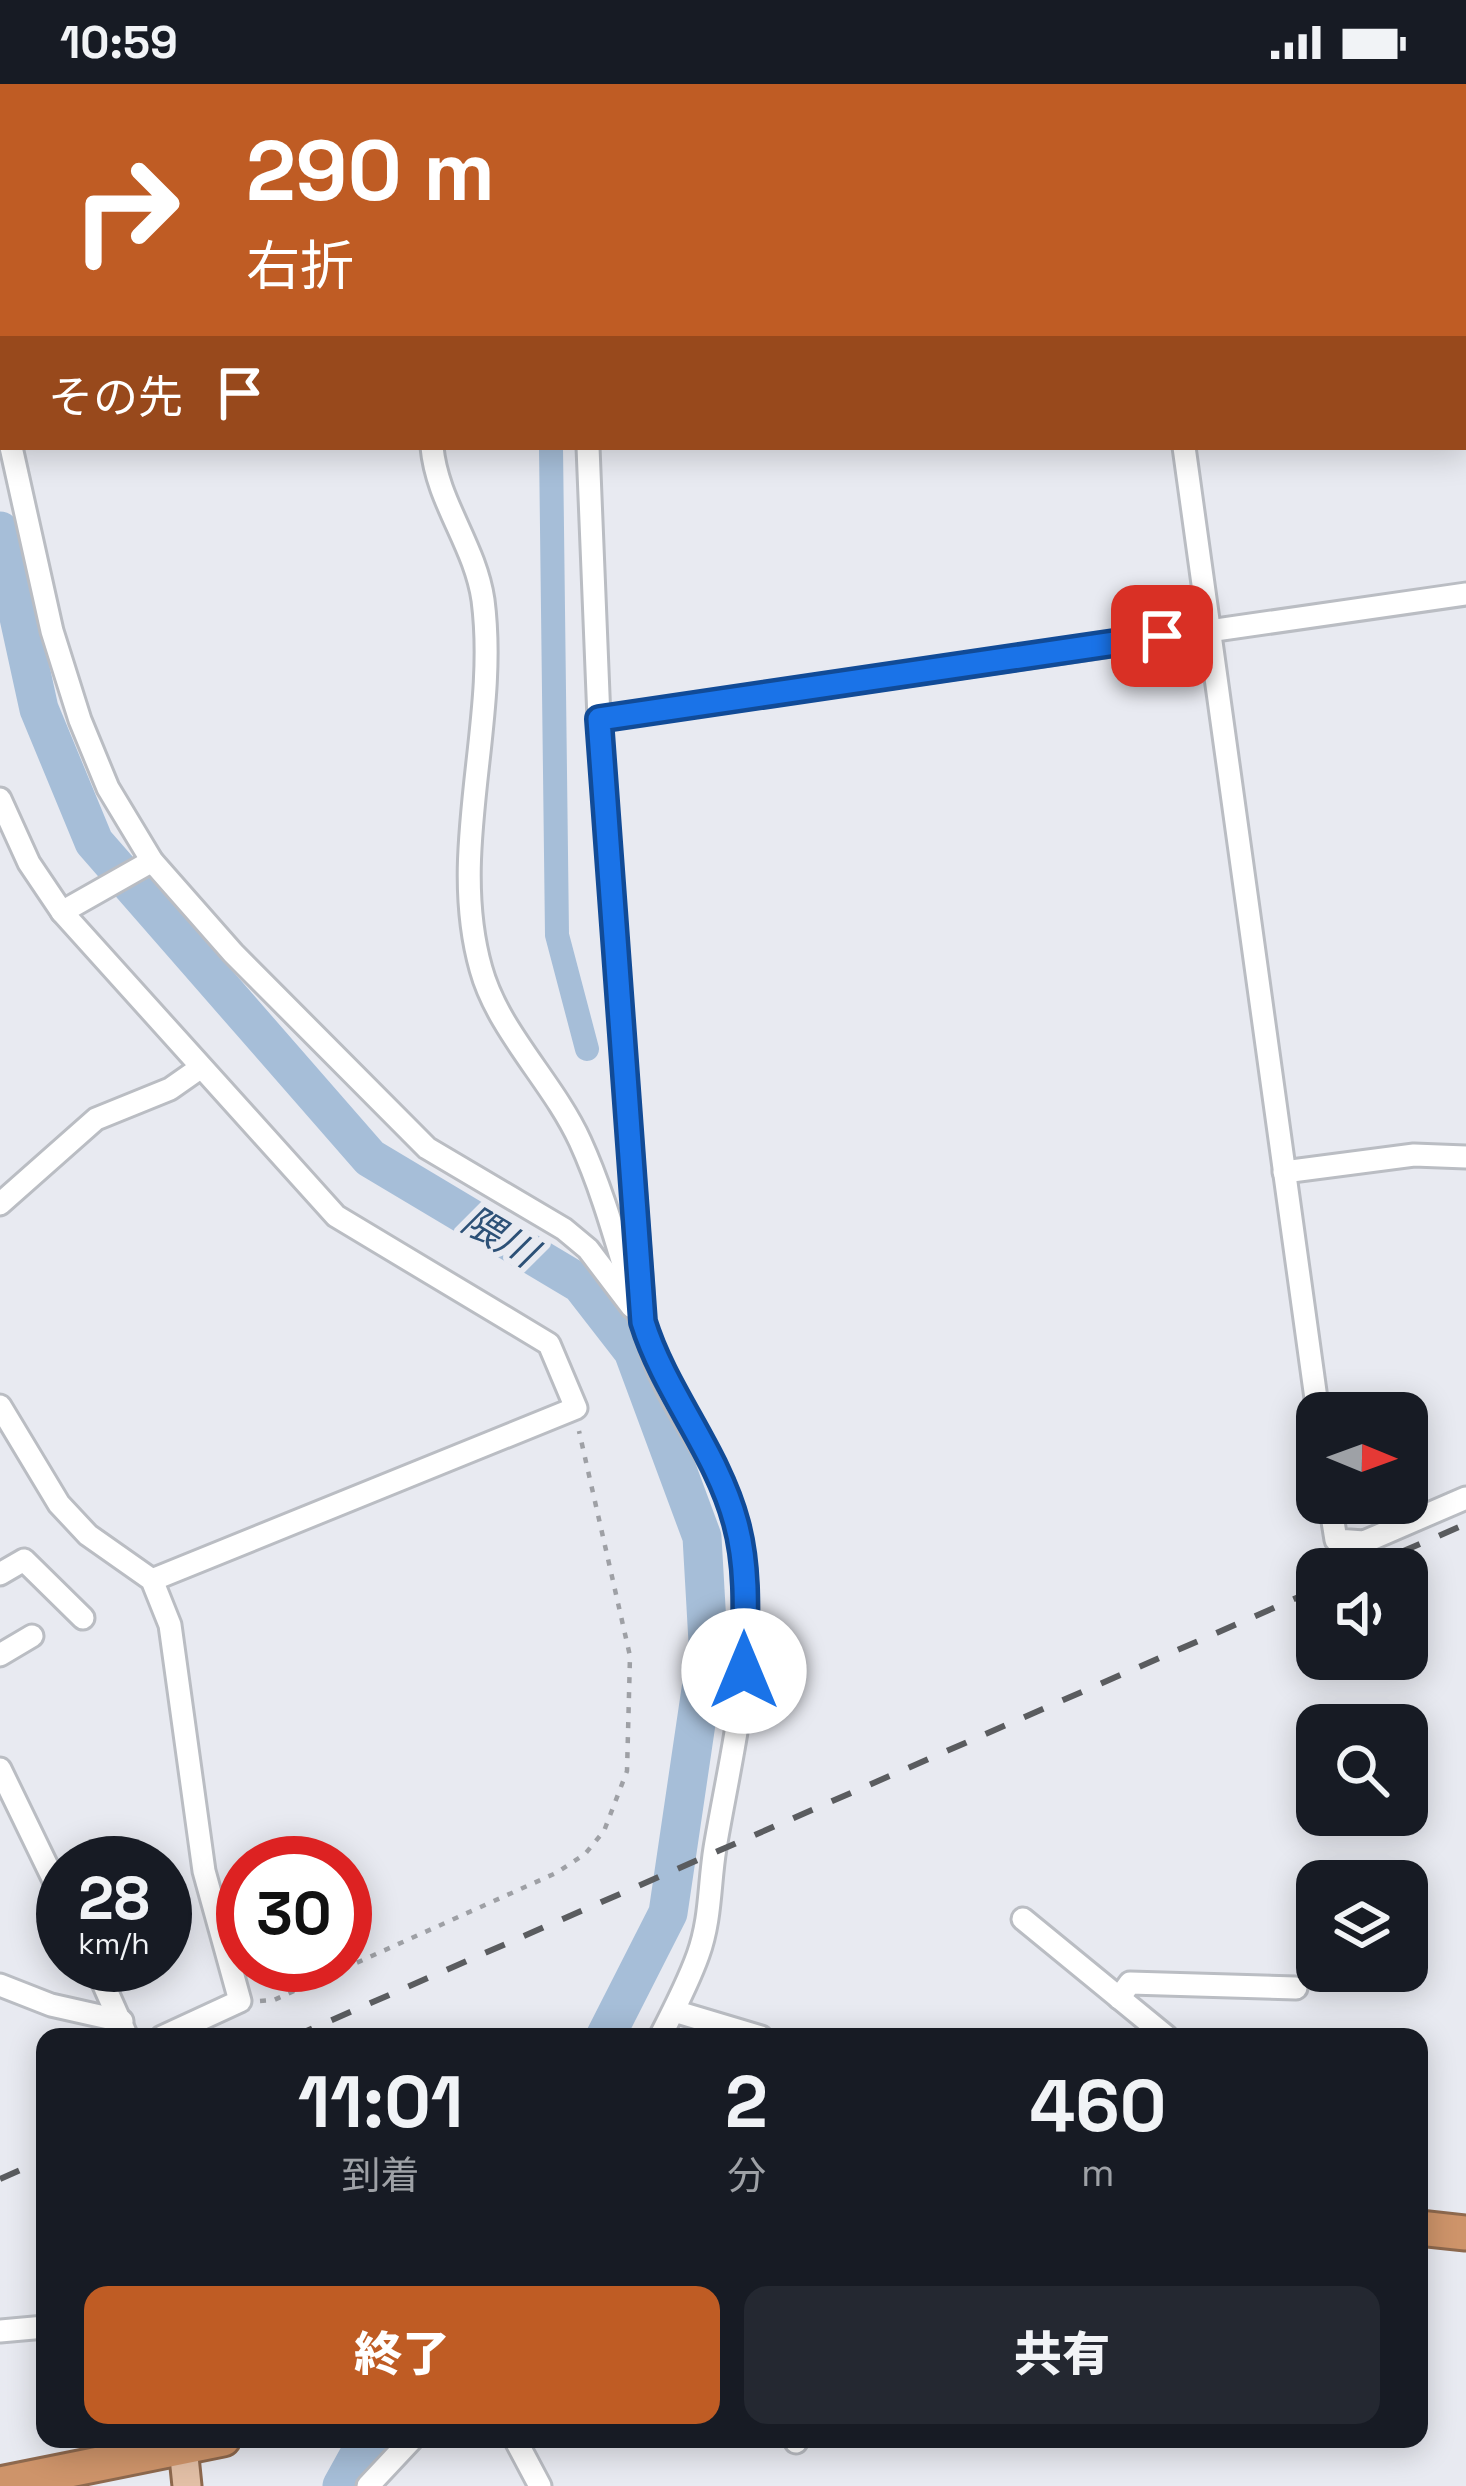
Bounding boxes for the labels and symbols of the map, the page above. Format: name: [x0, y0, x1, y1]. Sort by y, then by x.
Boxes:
pin: [1111, 585, 1213, 687]
water label: 隈川: [454, 1195, 549, 1280]
north arrow: [1296, 1392, 1428, 1524]
position arrow: [681, 1608, 807, 1734]
speed limit sign: 30: [216, 1836, 372, 1992]

